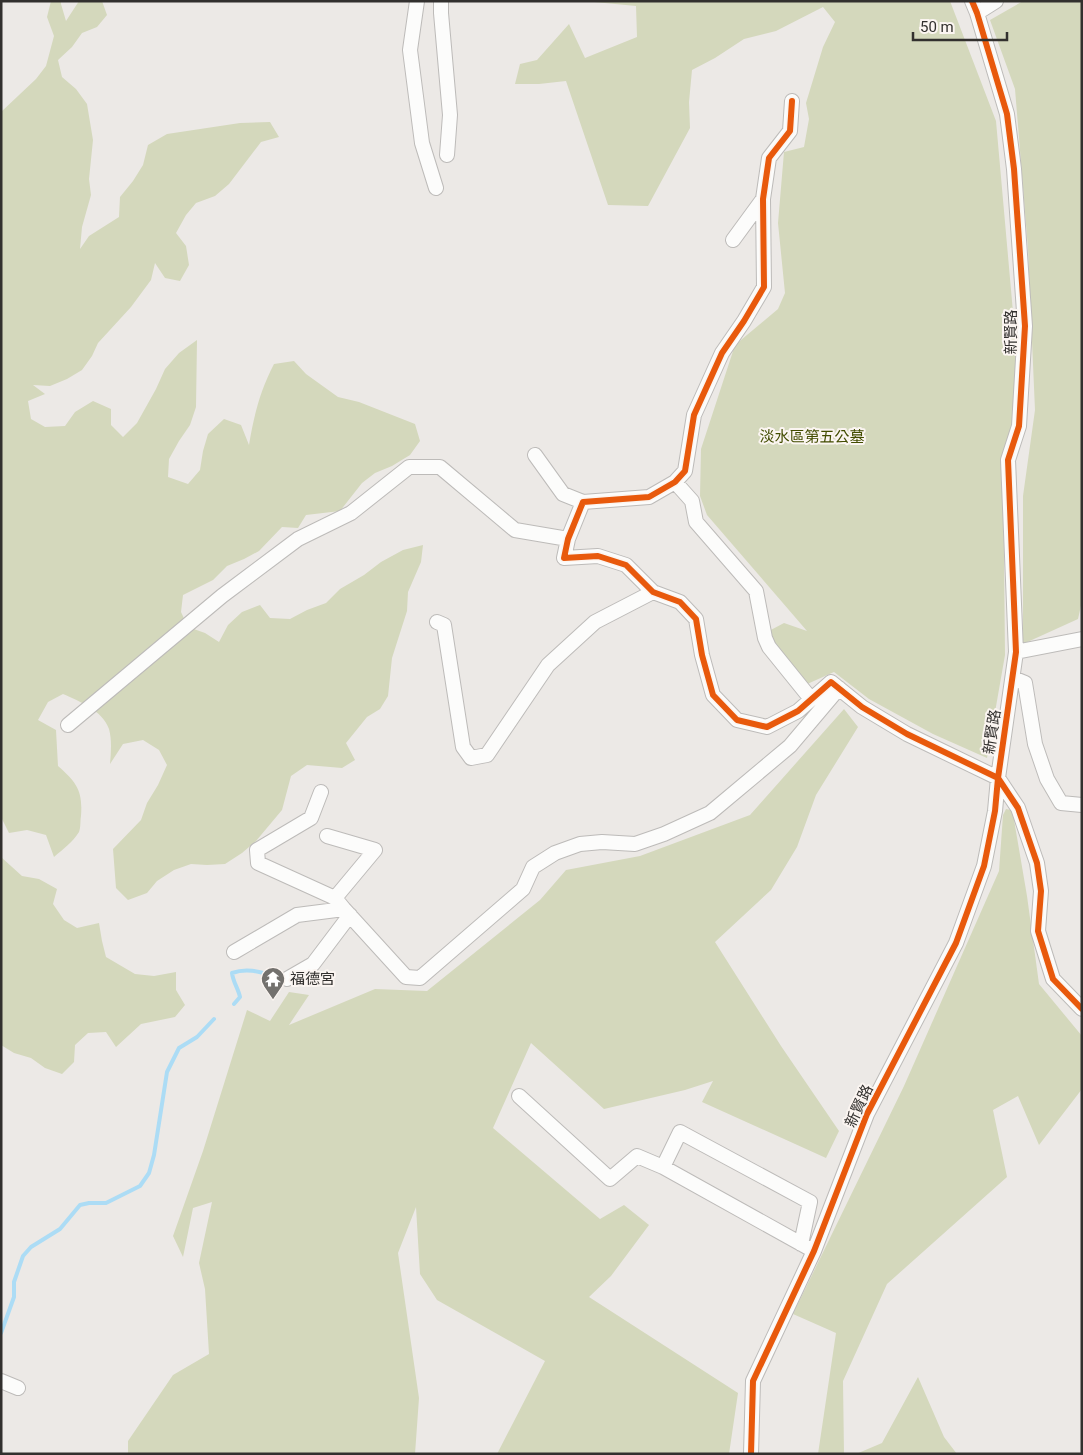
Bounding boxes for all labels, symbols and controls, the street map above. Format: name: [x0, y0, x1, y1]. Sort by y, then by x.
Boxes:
scale bar: [913, 10, 1007, 42]
text: 50 m: [920, 18, 954, 36]
street label: 新賢路: [1002, 309, 1020, 355]
park label: 淡水區第五公墓: [759, 428, 865, 446]
street label: 新賢路: [980, 708, 1004, 756]
temple icon: 福德宮: [260, 966, 286, 1000]
place label: 福德宮: [290, 970, 335, 988]
street label: 新賢路: [841, 1082, 877, 1130]

